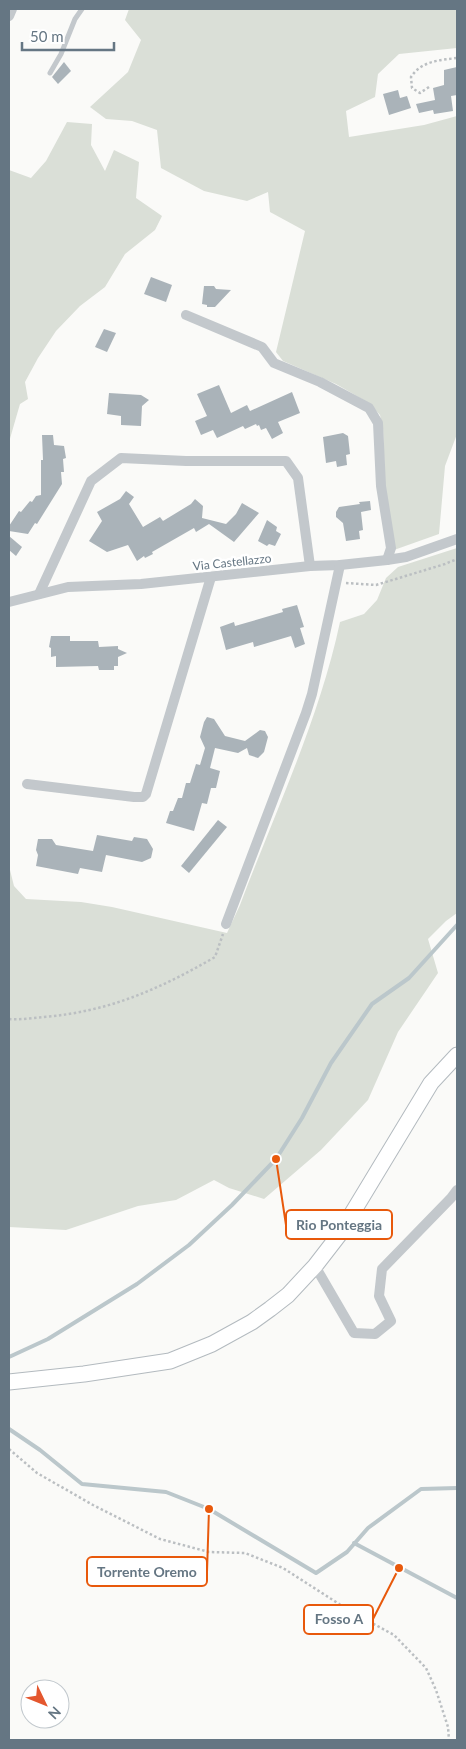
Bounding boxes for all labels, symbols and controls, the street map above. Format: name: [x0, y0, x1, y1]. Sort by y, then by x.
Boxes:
scale bar: [22, 20, 115, 52]
text: 50 m: [30, 27, 64, 45]
street label: Via Castellazzo: [192, 550, 272, 574]
callout: Rio Ponteggia: [286, 1210, 392, 1239]
text: Rio Ponteggia: [296, 1216, 382, 1233]
callout: Torrente Oremo: [87, 1557, 207, 1586]
text: Torrente Oremo: [97, 1563, 197, 1580]
callout: Fosso A: [304, 1605, 373, 1634]
text: Fosso A: [315, 1610, 363, 1627]
north arrow: [20, 1679, 70, 1729]
text: N: [45, 1703, 65, 1723]

